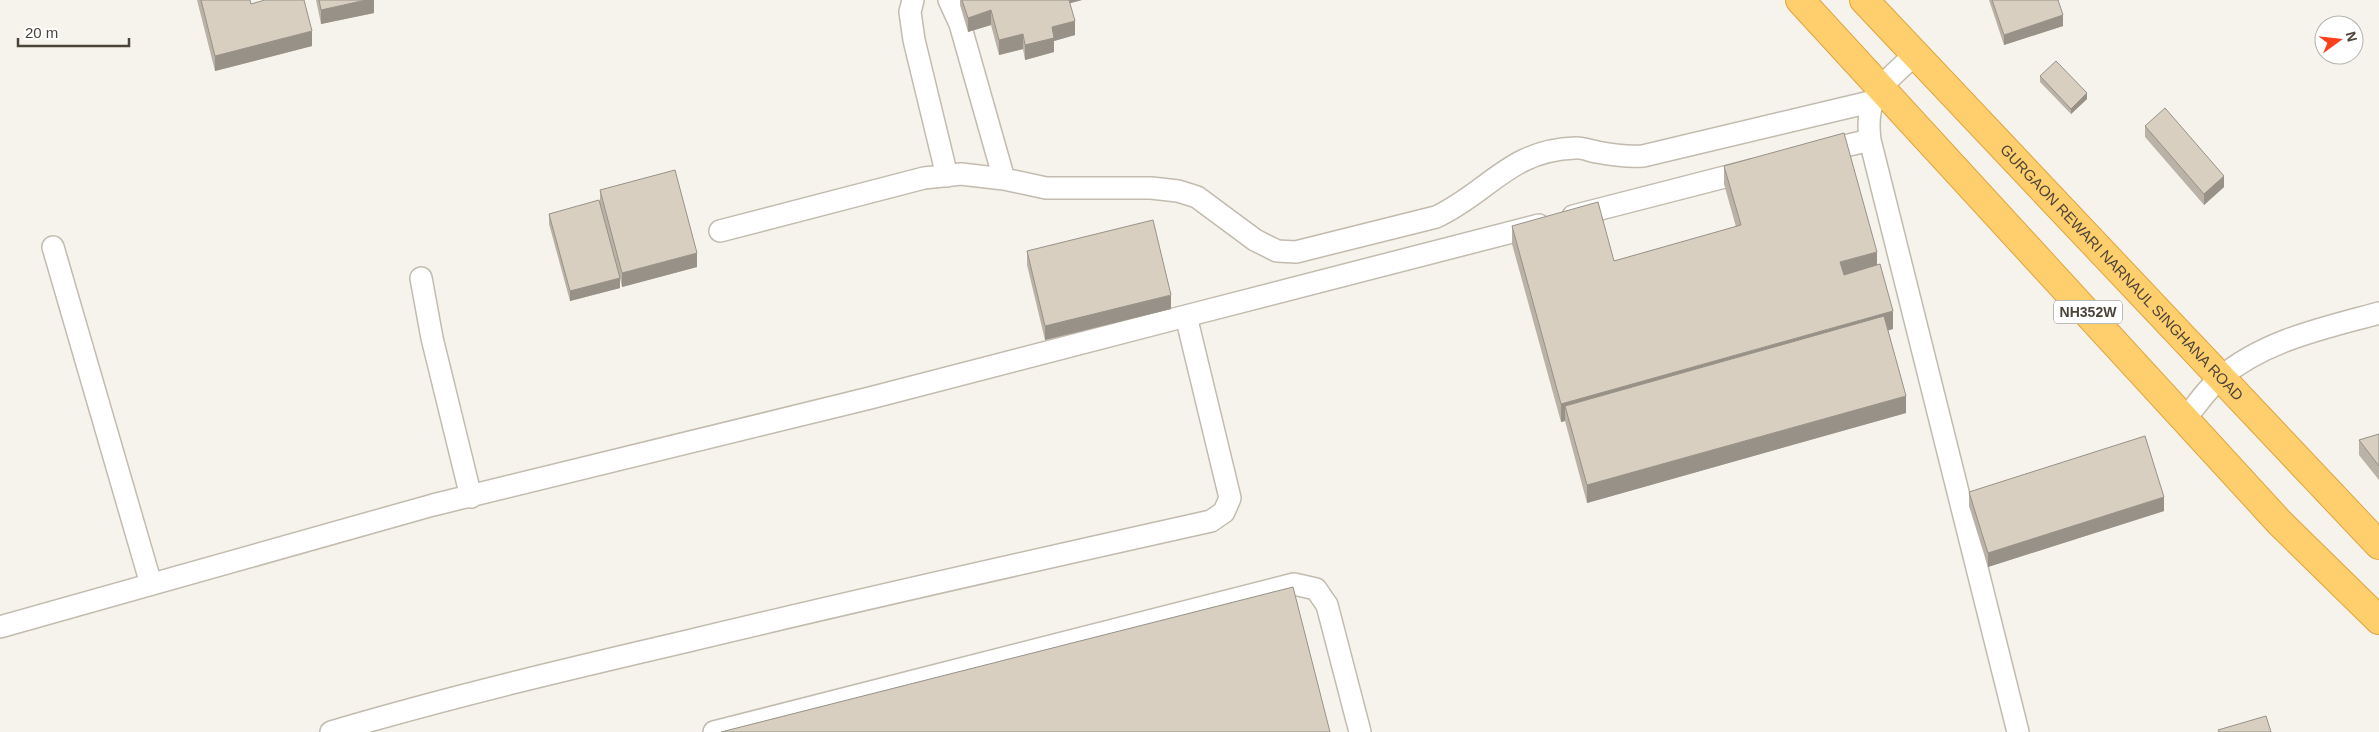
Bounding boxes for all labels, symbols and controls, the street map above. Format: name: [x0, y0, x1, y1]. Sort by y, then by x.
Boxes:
scale bar: [18, 15, 129, 47]
north arrow: [2314, 15, 2364, 65]
text: 20 m: [25, 24, 58, 41]
text: N: [2343, 30, 2361, 44]
street label: GURGAON REWARI NARNAUL SINGHANA ROAD: [1997, 141, 2247, 404]
road number: NH352W: [2054, 300, 2122, 324]

